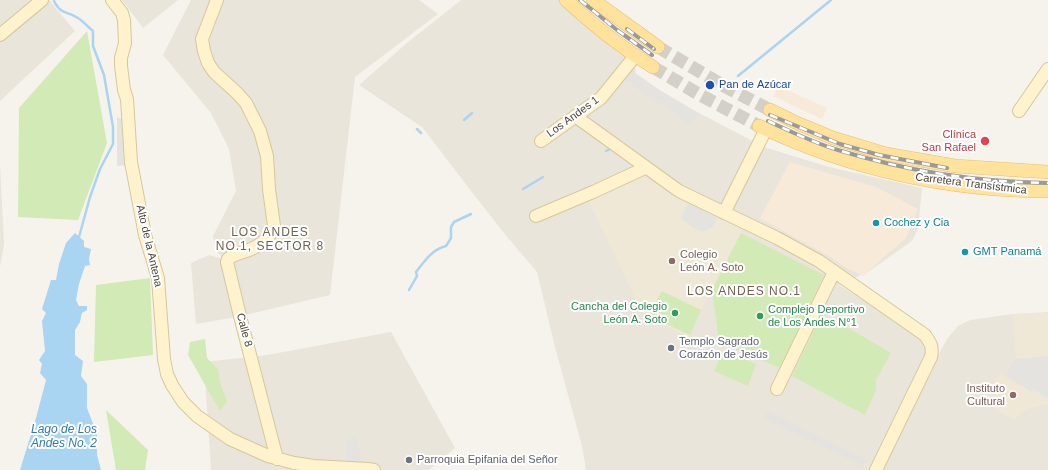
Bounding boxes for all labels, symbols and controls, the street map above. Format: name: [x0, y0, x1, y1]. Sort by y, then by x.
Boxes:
place label: Pan de Azúcar: [719, 78, 791, 92]
marker: Pan de Azúcar: [704, 79, 716, 91]
street label: Los Andes 1: [544, 94, 602, 140]
place label: Clínica San Rafael: [922, 128, 976, 154]
marker: Clínica San Rafael: [979, 135, 991, 147]
street label: Carretera Transístmica: [915, 171, 1027, 197]
street label: Alto de la Antena: [133, 204, 165, 288]
place label: Cochez y Cia: [884, 216, 949, 230]
marker: Cochez y Cia: [871, 218, 881, 228]
district label: LOS ANDES NO.1, SECTOR 8: [216, 226, 324, 254]
place label: GMT Panamá: [973, 245, 1041, 259]
marker: GMT Panamá: [960, 247, 970, 257]
place label: Colegio León A. Soto: [680, 248, 744, 274]
marker: Colegio León A. Soto: [667, 256, 677, 266]
district label: LOS ANDES NO.1: [687, 285, 801, 299]
place label: Cancha del Colegio León A. Soto: [571, 300, 667, 326]
place label: Complejo Deportivo de Los Andes N°1: [768, 303, 865, 329]
marker: Cancha del Colegio León A. Soto: [670, 308, 680, 318]
marker: Complejo Deportivo de Los Andes N°1: [755, 311, 765, 321]
street label: Calle 8: [233, 312, 255, 348]
place label: Templo Sagrado Corazón de Jesús: [679, 335, 768, 361]
marker: Templo Sagrado Corazón de Jesús: [666, 343, 676, 353]
place label: Instituto Cultural: [966, 382, 1005, 408]
marker: Instituto Cultural: [1008, 390, 1018, 400]
water label: Lago de Los Andes No. 2: [31, 423, 97, 451]
place label: Parroquia Epifania del Señor: [417, 453, 558, 467]
marker: Parroquia Epifania del Señor: [404, 455, 414, 465]

